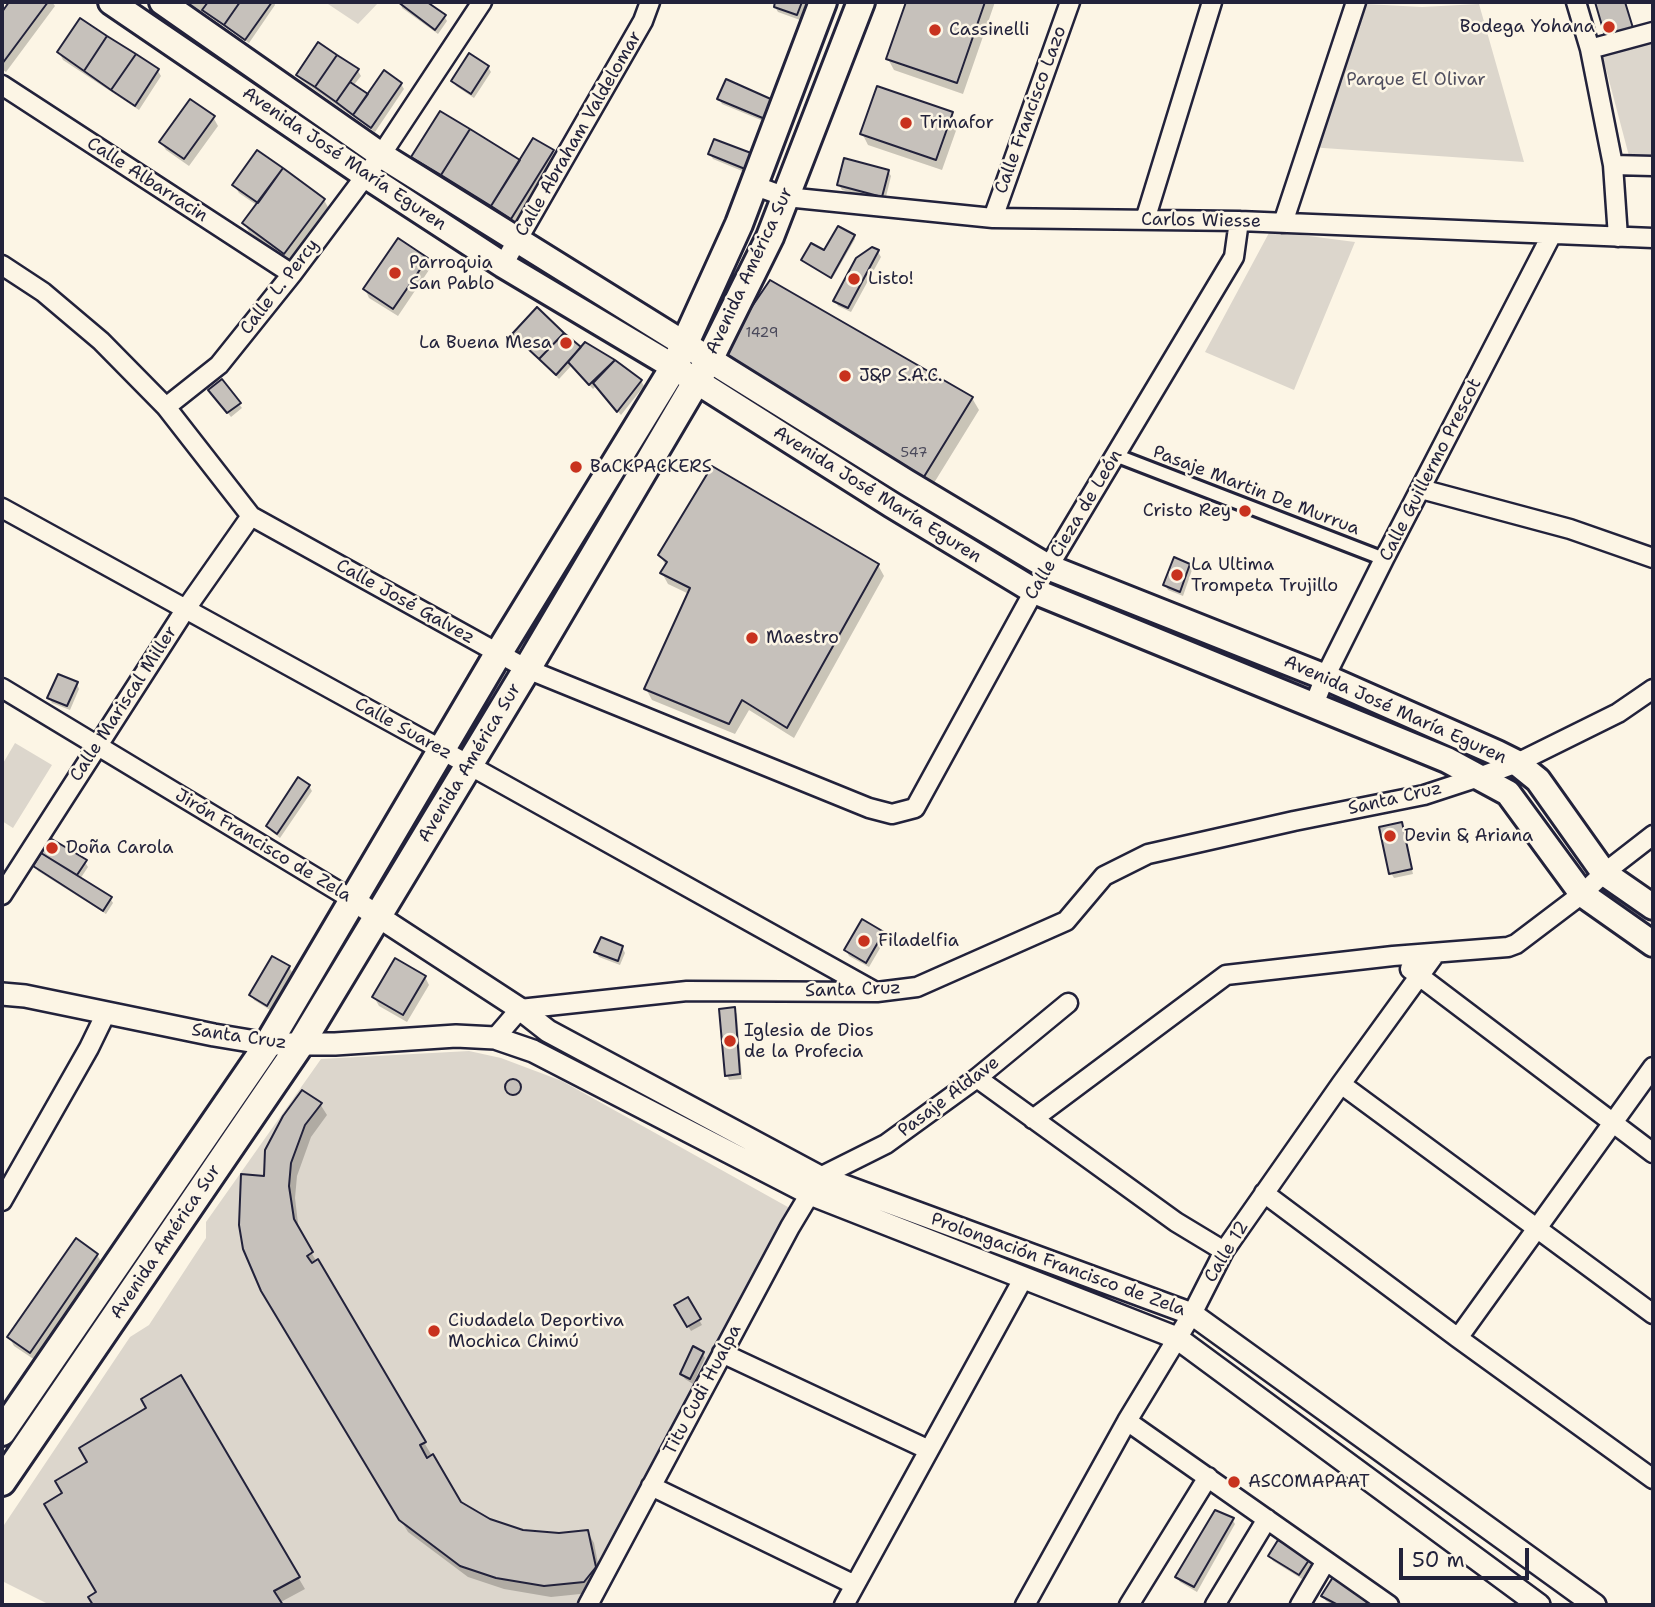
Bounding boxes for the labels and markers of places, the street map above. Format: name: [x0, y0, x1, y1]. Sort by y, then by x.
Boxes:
place label: Bodega Yohana: [1460, 16, 1595, 38]
place label: Cassinelli: [949, 19, 1030, 41]
marker: Bodega Yohana: [1601, 19, 1617, 35]
marker: Cassinelli: [927, 22, 943, 38]
place label: Trimafor: [920, 112, 994, 134]
marker: Trimafor: [898, 115, 914, 131]
place label: Parroquia San Pablo: [409, 252, 494, 294]
marker: Parroquia San Pablo: [387, 265, 403, 281]
place label: Listo!: [868, 268, 914, 290]
marker: Listo!: [846, 271, 862, 287]
place label: La Buena Mesa: [419, 332, 552, 354]
marker: La Buena Mesa: [558, 335, 574, 351]
place label: J&P S.A.C.: [859, 365, 942, 387]
marker: J&P S.A.C.: [837, 368, 853, 384]
place label: BaCKPACKERS: [590, 456, 712, 478]
marker: BaCKPACKERS: [568, 459, 584, 475]
place label: Cristo Rey: [1143, 500, 1231, 522]
marker: Cristo Rey: [1237, 503, 1253, 519]
place label: La Ultima Trompeta Trujillo: [1191, 554, 1338, 596]
marker: La Ultima Trompeta Trujillo: [1169, 567, 1185, 583]
place label: Maestro: [766, 627, 839, 649]
marker: Maestro: [744, 630, 760, 646]
place label: Devin & Ariana: [1404, 825, 1533, 847]
marker: Devin & Ariana: [1382, 828, 1398, 844]
place label: Doña Carola: [66, 837, 174, 859]
marker: Doña Carola: [44, 840, 60, 856]
place label: Filadelfia: [878, 930, 959, 952]
marker: Filadelfia: [856, 933, 872, 949]
place label: Iglesia de Dios de la Profecia: [744, 1020, 874, 1062]
marker: Iglesia de Dios de la Profecia: [722, 1033, 738, 1049]
place label: Ciudadela Deportiva Mochica Chimú: [448, 1310, 624, 1352]
marker: Ciudadela Deportiva Mochica Chimú: [426, 1323, 442, 1339]
place label: ASCOMAPAAT: [1248, 1471, 1370, 1493]
marker: ASCOMAPAAT: [1226, 1474, 1242, 1490]

